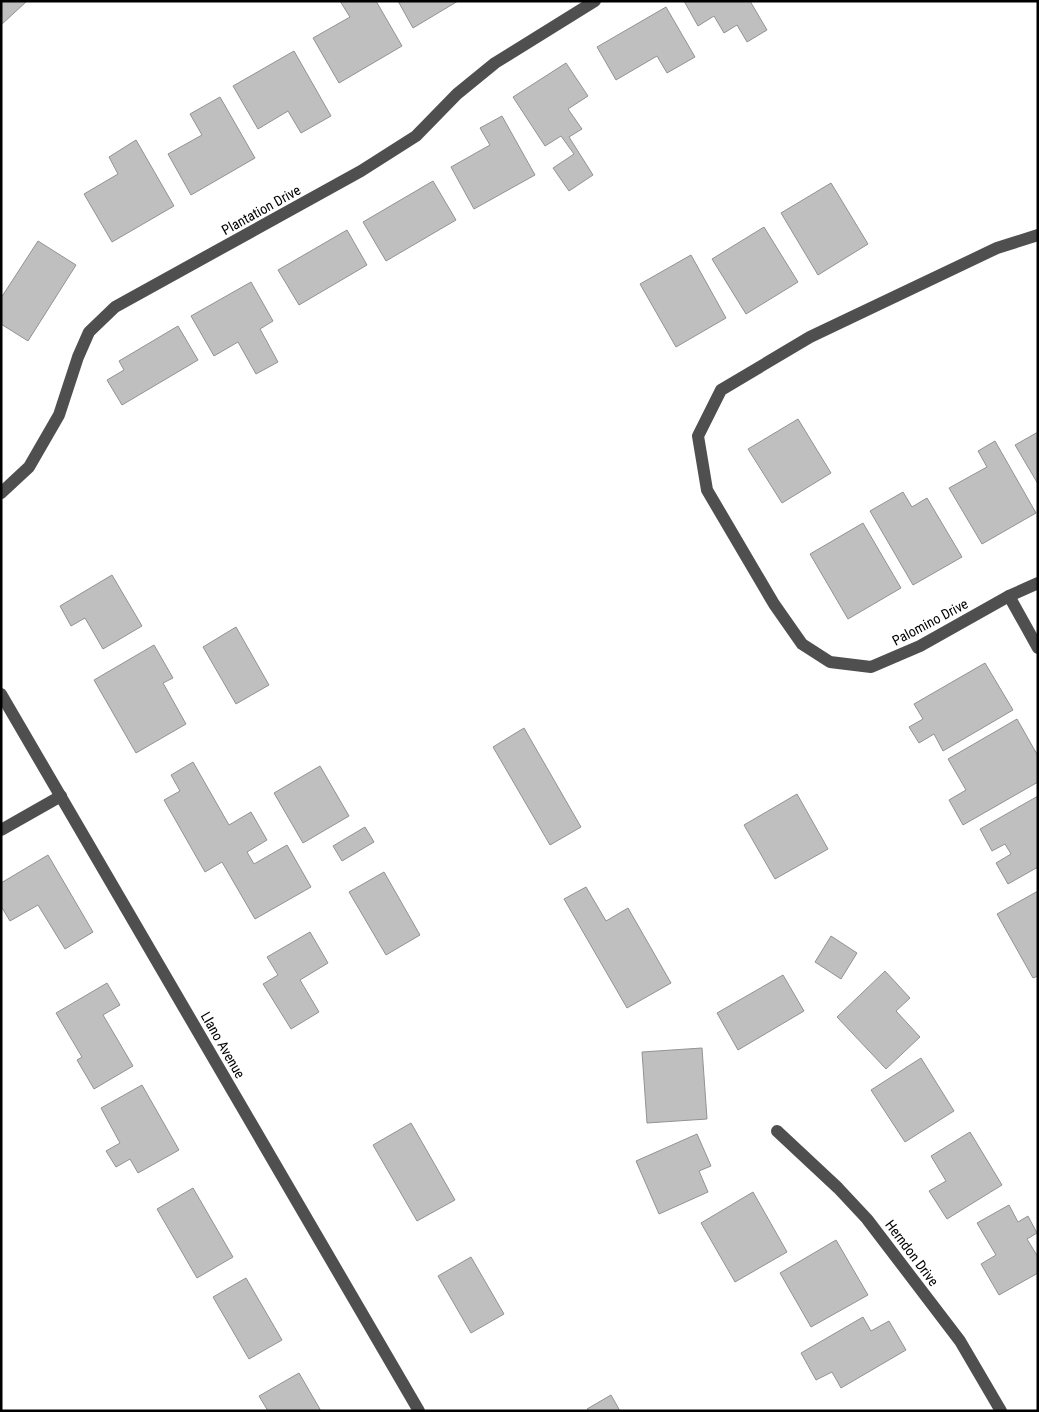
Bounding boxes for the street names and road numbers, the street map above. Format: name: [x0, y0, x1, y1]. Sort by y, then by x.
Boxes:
street label: Plantation Drive: [219, 182, 304, 238]
street label: Palomino Drive: [889, 595, 971, 649]
street label: Llano Avenue: [198, 1009, 249, 1081]
street label: Herndon Drive: [882, 1217, 942, 1289]

